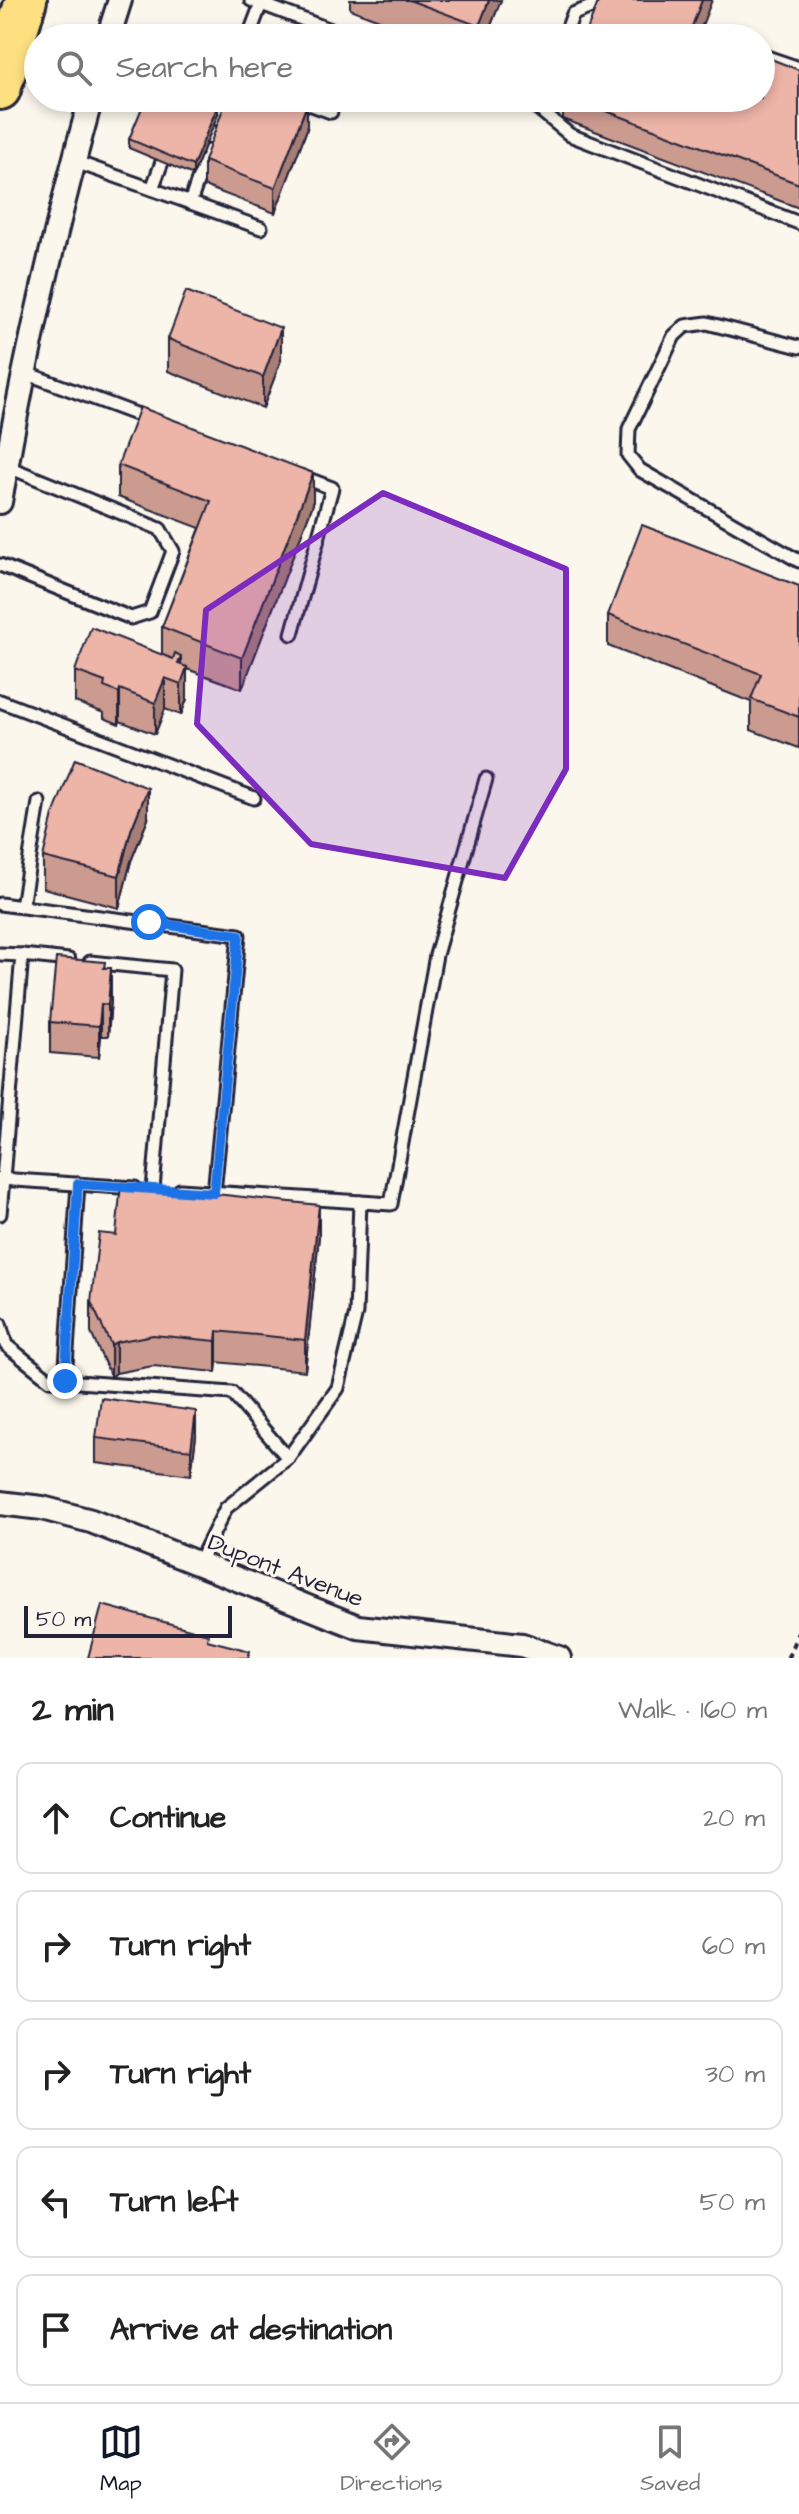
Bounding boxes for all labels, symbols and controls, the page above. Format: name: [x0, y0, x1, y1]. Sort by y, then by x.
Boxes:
search box: [24, 24, 775, 112]
icon: search: [52, 46, 96, 90]
text: Search here: [116, 47, 293, 89]
route start: [131, 904, 167, 940]
route end: [47, 1363, 83, 1399]
street label: Dupont Avenue: [203, 1526, 368, 1616]
scale bar: [24, 1602, 232, 1638]
text: 50 m: [36, 1604, 91, 1635]
text: 2 min: [32, 1686, 114, 1734]
text: Walk · 160 m: [618, 1692, 767, 1728]
icon: ahead: [34, 1796, 78, 1840]
text: Continue: [110, 1797, 226, 1839]
text: 20 m: [703, 1800, 765, 1836]
icon: right: [34, 1924, 78, 1968]
text: Turn right: [110, 1925, 251, 1967]
text: 60 m: [702, 1928, 765, 1964]
icon: right: [34, 2052, 78, 2096]
text: Turn right: [110, 2053, 251, 2095]
text: 30 m: [705, 2056, 765, 2092]
icon: left: [34, 2180, 78, 2224]
text: Turn left: [110, 2181, 238, 2223]
text: 50 m: [700, 2184, 765, 2220]
icon: arrive: [34, 2308, 78, 2352]
text: Arrive at destination: [110, 2309, 392, 2351]
tab: Map: [99, 2420, 143, 2499]
tab: Directions: [340, 2420, 443, 2499]
tab: Saved: [640, 2420, 700, 2499]

